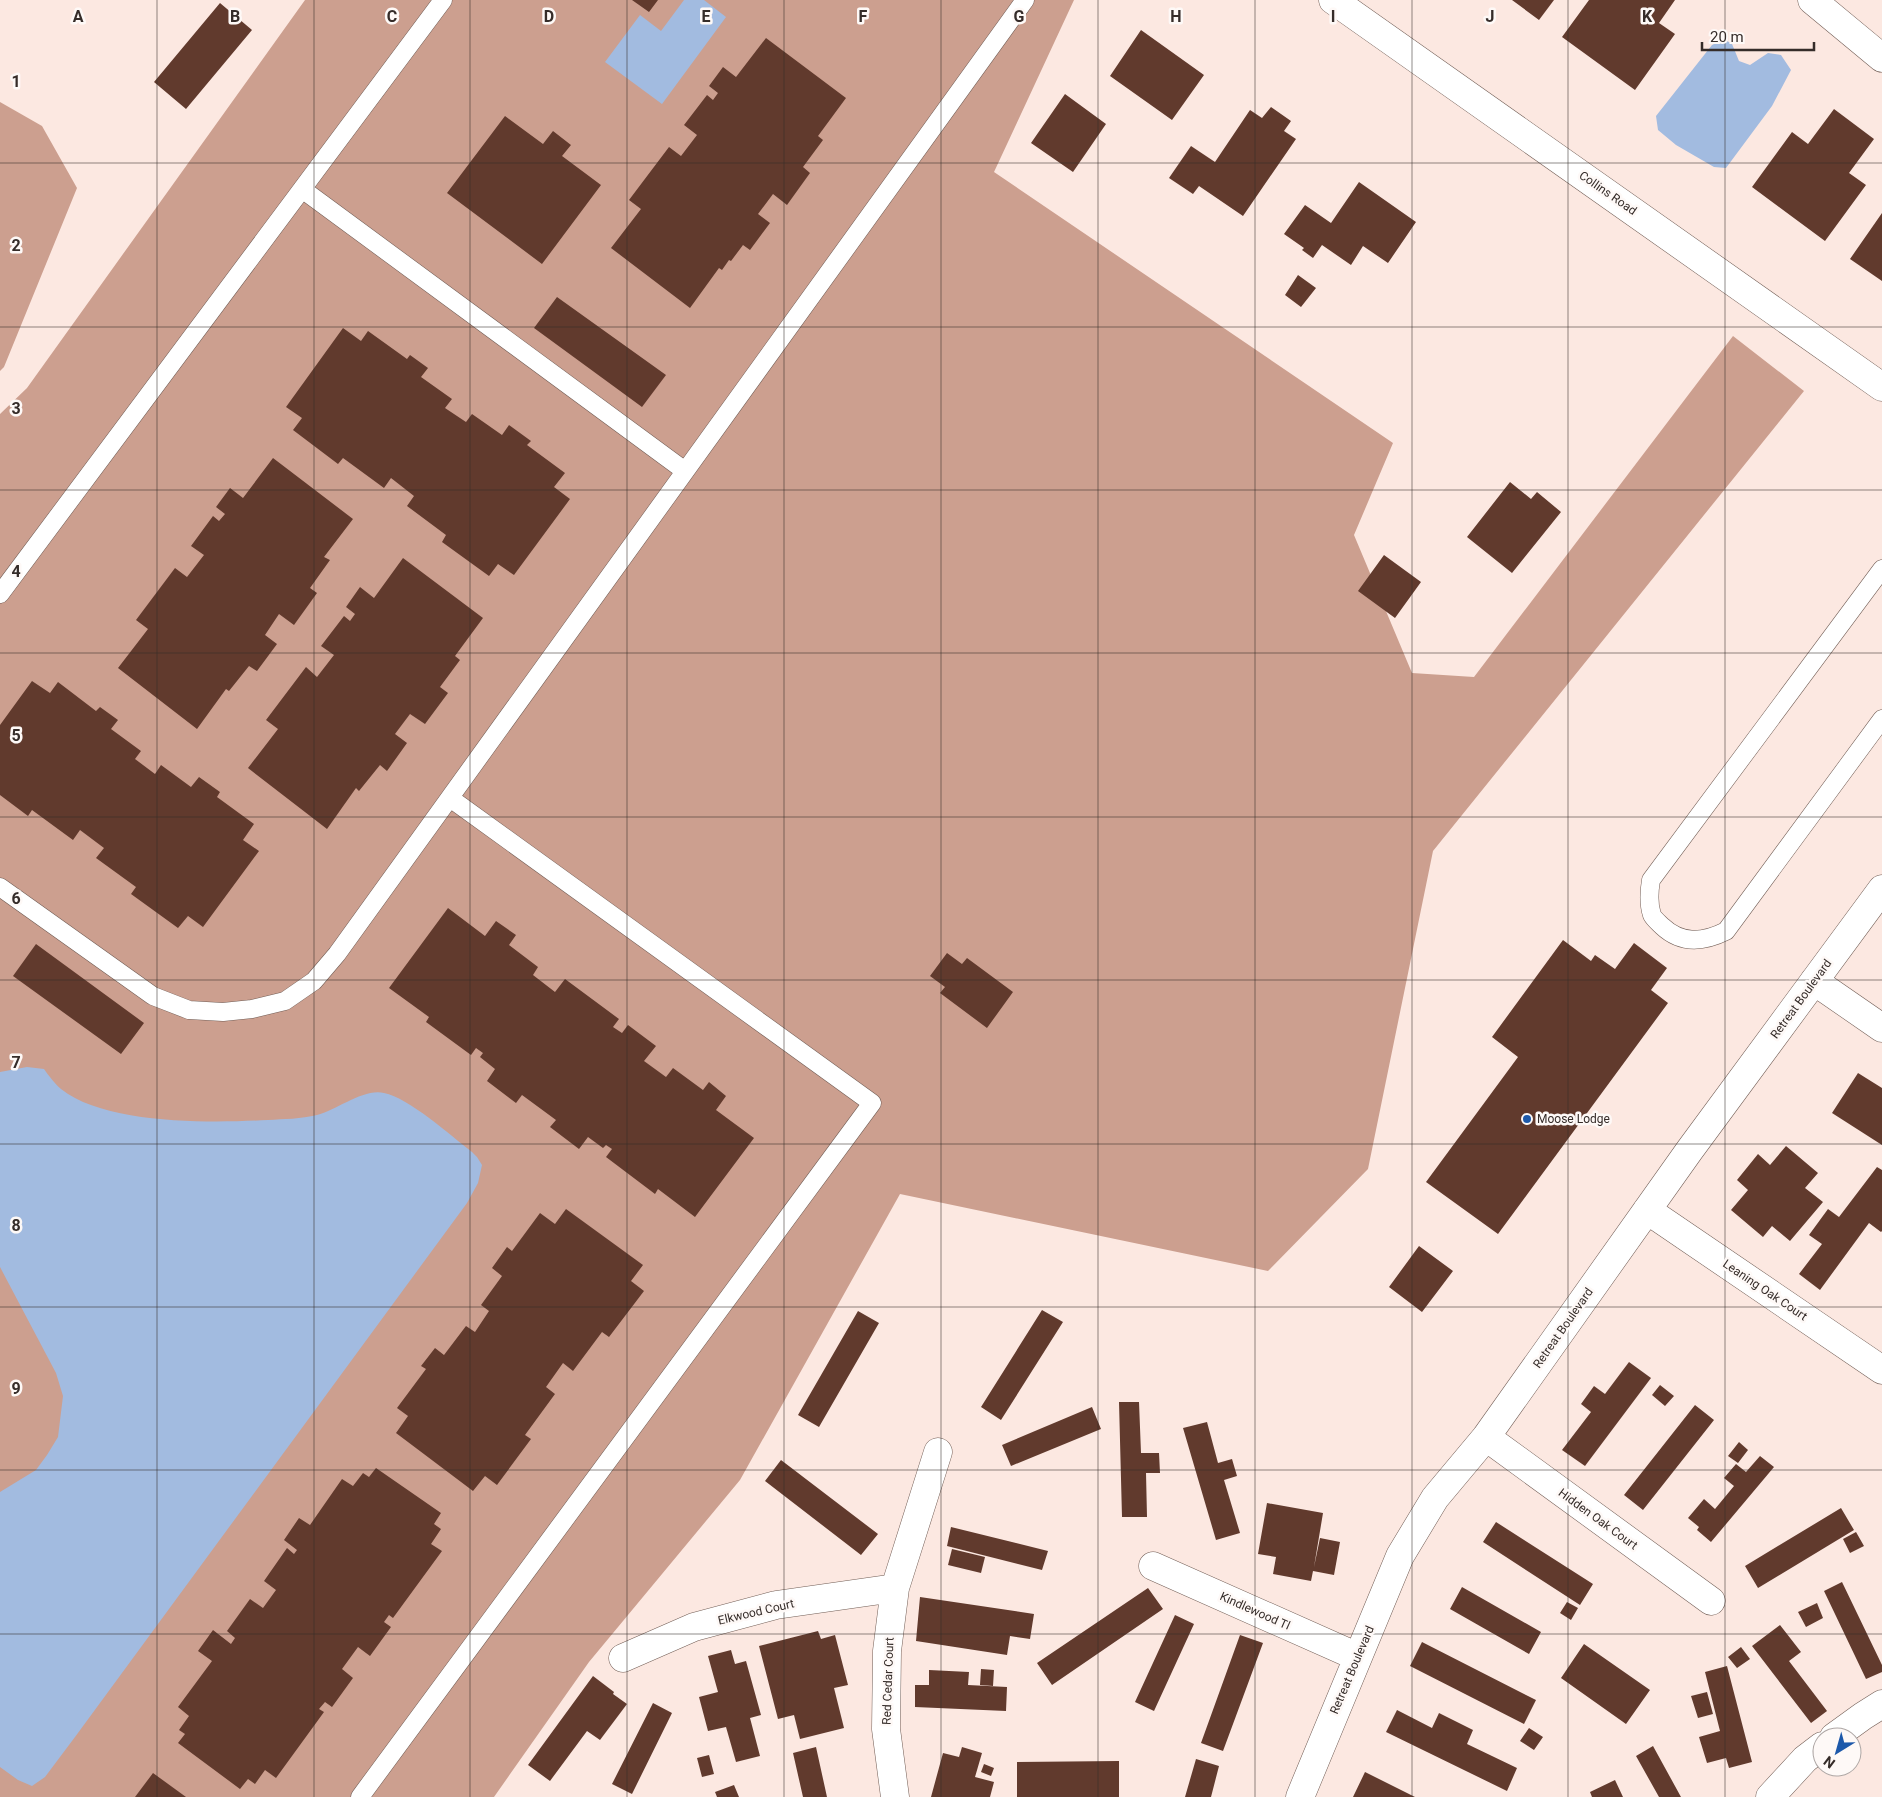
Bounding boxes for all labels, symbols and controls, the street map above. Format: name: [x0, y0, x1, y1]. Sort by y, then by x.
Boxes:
text: A: [73, 7, 84, 26]
text: B: [230, 7, 240, 26]
text: C: [387, 7, 397, 26]
text: D: [544, 7, 554, 26]
text: E: [702, 7, 711, 26]
text: F: [859, 7, 868, 26]
text: G: [1014, 7, 1025, 26]
text: H: [1170, 7, 1182, 26]
text: I: [1331, 7, 1335, 26]
text: J: [1486, 7, 1494, 26]
text: K: [1642, 7, 1653, 26]
scale bar: [1702, 20, 1814, 52]
text: 20 m: [1710, 28, 1744, 46]
text: 1: [11, 72, 21, 91]
street label: Collins Road: [1577, 168, 1639, 218]
text: 2: [11, 236, 21, 255]
text: 3: [11, 399, 21, 418]
text: 4: [11, 562, 21, 581]
text: 5: [11, 726, 21, 745]
text: 6: [11, 889, 21, 908]
street label: Retreat Boulevard: [1768, 957, 1834, 1041]
text: 7: [11, 1053, 21, 1072]
place label: Moose Lodge: [1537, 1112, 1610, 1126]
marker: Moose Lodge: [1521, 1113, 1533, 1125]
text: 8: [11, 1216, 21, 1235]
street label: Leaning Oak Court: [1720, 1257, 1810, 1323]
street label: Retreat Boulevard: [1530, 1285, 1596, 1371]
text: 9: [11, 1379, 21, 1398]
street label: Hidden Oak Court: [1556, 1486, 1640, 1552]
street label: Kindlewood Tl: [1218, 1589, 1292, 1633]
street label: Elkwood Court: [717, 1596, 796, 1628]
street label: Retreat Boulevard: [1327, 1624, 1377, 1716]
street label: Red Cedar Court: [879, 1637, 897, 1725]
north arrow: [1812, 1727, 1862, 1777]
text: N: [1820, 1753, 1838, 1772]

